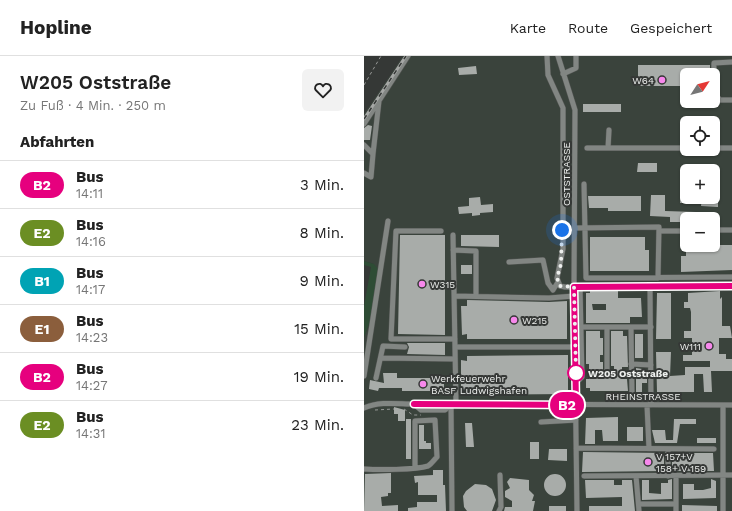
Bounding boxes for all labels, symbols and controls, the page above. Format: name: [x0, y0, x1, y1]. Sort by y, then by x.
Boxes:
text: Hopline: [20, 16, 92, 39]
text: Karte: [510, 20, 546, 36]
text: Route: [568, 20, 608, 36]
text: Gespeichert: [630, 20, 712, 36]
north arrow: [680, 68, 720, 108]
map controls: [680, 68, 720, 252]
button: heart: [302, 69, 344, 111]
text: W205 Oststraße: [20, 71, 171, 94]
place label: W64: [632, 75, 654, 86]
marker: W64: [657, 75, 667, 85]
text: Zu Fuß · 4 Min. · 250 m: [20, 98, 166, 113]
button: locate: [680, 116, 720, 156]
text: Abfahrten: [20, 133, 94, 151]
street label: OSTSTRASSE: [561, 142, 572, 206]
button: +: [680, 164, 720, 204]
text: Bus: [76, 168, 104, 186]
text: 3 Min.: [300, 176, 344, 194]
text: B2: [33, 177, 51, 193]
text: 14:11: [76, 186, 103, 201]
button: −: [680, 212, 720, 252]
text: Bus: [76, 216, 104, 234]
your location: [552, 220, 572, 240]
text: 8 Min.: [300, 224, 344, 242]
text: E2: [33, 225, 51, 241]
text: 14:16: [76, 234, 106, 249]
text: Bus: [76, 264, 104, 282]
text: 9 Min.: [300, 272, 344, 290]
text: B1: [34, 273, 50, 289]
marker: W315: [417, 279, 427, 289]
place label: W315: [430, 279, 455, 290]
text: 14:17: [76, 282, 105, 297]
text: Bus: [76, 312, 104, 330]
marker: W215: [509, 315, 519, 325]
place label: W215: [522, 315, 547, 326]
text: 15 Min.: [294, 320, 344, 338]
text: E1: [35, 321, 49, 337]
text: 14:23: [76, 330, 108, 345]
place label: W111: [680, 341, 701, 352]
marker: W111: [704, 341, 714, 351]
text: Bus: [76, 360, 104, 378]
marker: W205 Oststraße: [567, 364, 585, 382]
text: 19 Min.: [294, 368, 344, 386]
place label: W205 Oststraße: [588, 368, 668, 379]
text: B2: [33, 369, 51, 385]
place label: Werkfeuerwehr BASF Ludwigshafen: [431, 373, 527, 396]
text: 14:27: [76, 378, 107, 393]
marker: Werkfeuerwehr BASF Ludwigshafen: [418, 379, 428, 389]
street label: RHEINSTRASSE: [605, 391, 681, 402]
line badge: B2: [549, 392, 585, 418]
text: B2: [558, 397, 576, 413]
text: Bus: [76, 408, 104, 426]
text: 23 Min.: [291, 416, 344, 434]
text: E2: [33, 417, 51, 433]
text: 14:31: [76, 426, 106, 441]
place label: V 157+V 158+ V 159: [656, 451, 706, 474]
marker: V 157+V 158+ V 159: [643, 457, 653, 467]

